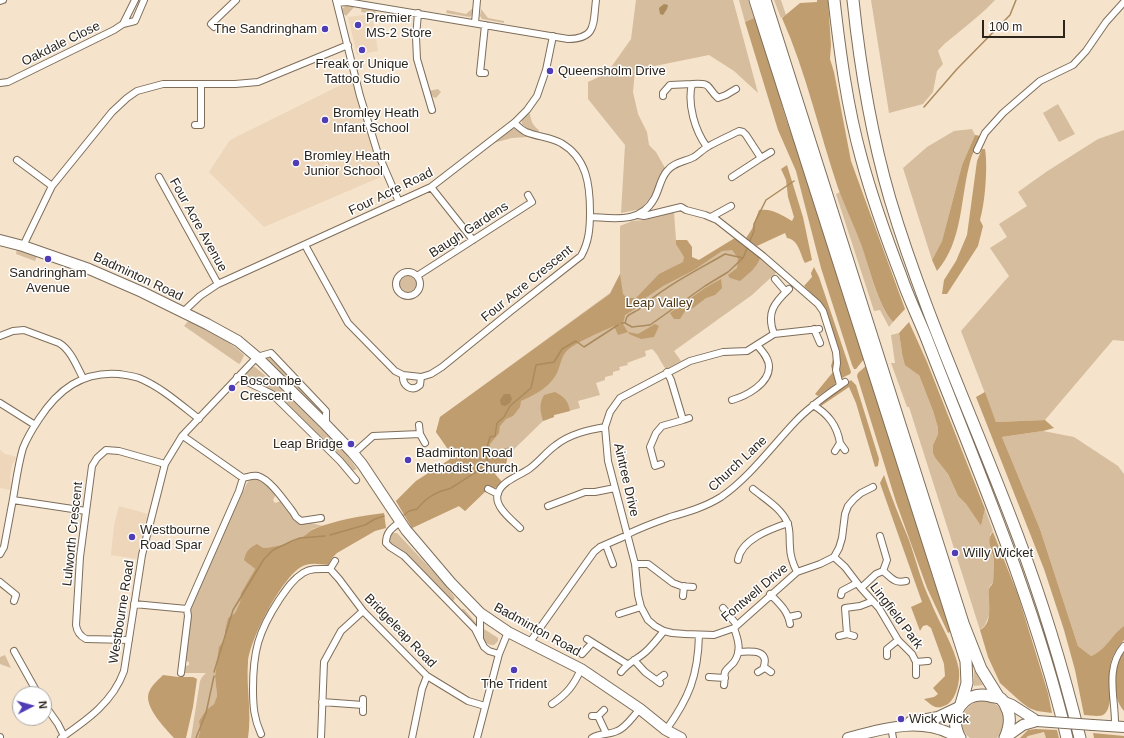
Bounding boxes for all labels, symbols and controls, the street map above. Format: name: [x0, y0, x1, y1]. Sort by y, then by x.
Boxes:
place label: Premier MS-2 Store: [366, 10, 432, 41]
scale bar: [984, 12, 1067, 38]
street label: Oakdale Close: [19, 18, 103, 70]
marker: Premier MS-2 Store: [353, 20, 363, 30]
text: 100 m: [989, 20, 1022, 34]
place label: The Sandringham: [214, 21, 317, 37]
marker: The Sandringham: [320, 24, 330, 34]
marker: Freak or Unique Tattoo Studio: [357, 45, 367, 55]
place label: Freak or Unique Tattoo Studio: [315, 56, 409, 87]
place label: Queensholm Drive: [558, 63, 666, 79]
marker: Queensholm Drive: [545, 66, 555, 76]
place label: Bromley Heath Infant School: [333, 105, 419, 136]
marker: Bromley Heath Infant School: [320, 115, 330, 125]
place label: Bromley Heath Junior School: [304, 148, 390, 179]
marker: Bromley Heath Junior School: [291, 158, 301, 168]
street label: Four Acre Road: [346, 165, 436, 219]
street label: Four Acre Avenue: [166, 176, 230, 274]
street label: Baugh Gardens: [427, 199, 511, 261]
street label: Four Acre Crescent: [478, 242, 576, 326]
street label: Badminton Road: [91, 249, 185, 305]
marker: Sandringham Avenue: [43, 254, 53, 264]
place label: Sandringham Avenue: [9, 265, 87, 296]
park label: Leap Valley: [626, 295, 692, 311]
place label: Boscombe Crescent: [240, 373, 301, 404]
marker: Boscombe Crescent: [227, 383, 237, 393]
street label: Church Lane: [705, 433, 771, 495]
place label: Leap Bridge: [273, 436, 343, 452]
marker: Leap Bridge: [346, 439, 356, 449]
street label: Aintree Drive: [610, 442, 642, 518]
place label: Badminton Road Methodist Church: [416, 445, 518, 476]
marker: Badminton Road Methodist Church: [403, 455, 413, 465]
street label: Lulworth Crescent: [60, 481, 86, 587]
place label: Westbourne Road Spar: [140, 522, 210, 553]
marker: Westbourne Road Spar: [127, 532, 137, 542]
place label: Willy Wicket: [963, 545, 1033, 561]
marker: Willy Wicket: [950, 548, 960, 558]
street label: Westbourne Road: [106, 559, 138, 665]
street label: Fontwell Drive: [718, 561, 792, 625]
street label: Lingfield Park: [866, 580, 926, 652]
street label: Bridgeleap Road: [361, 591, 439, 671]
street label: Badminton Road: [491, 600, 583, 660]
marker: The Trident: [509, 665, 519, 675]
place label: The Trident: [481, 676, 547, 692]
north arrow: [12, 686, 52, 726]
text: N: [37, 700, 49, 709]
place label: Wick Wick: [909, 711, 969, 727]
marker: Wick Wick: [896, 714, 906, 724]

